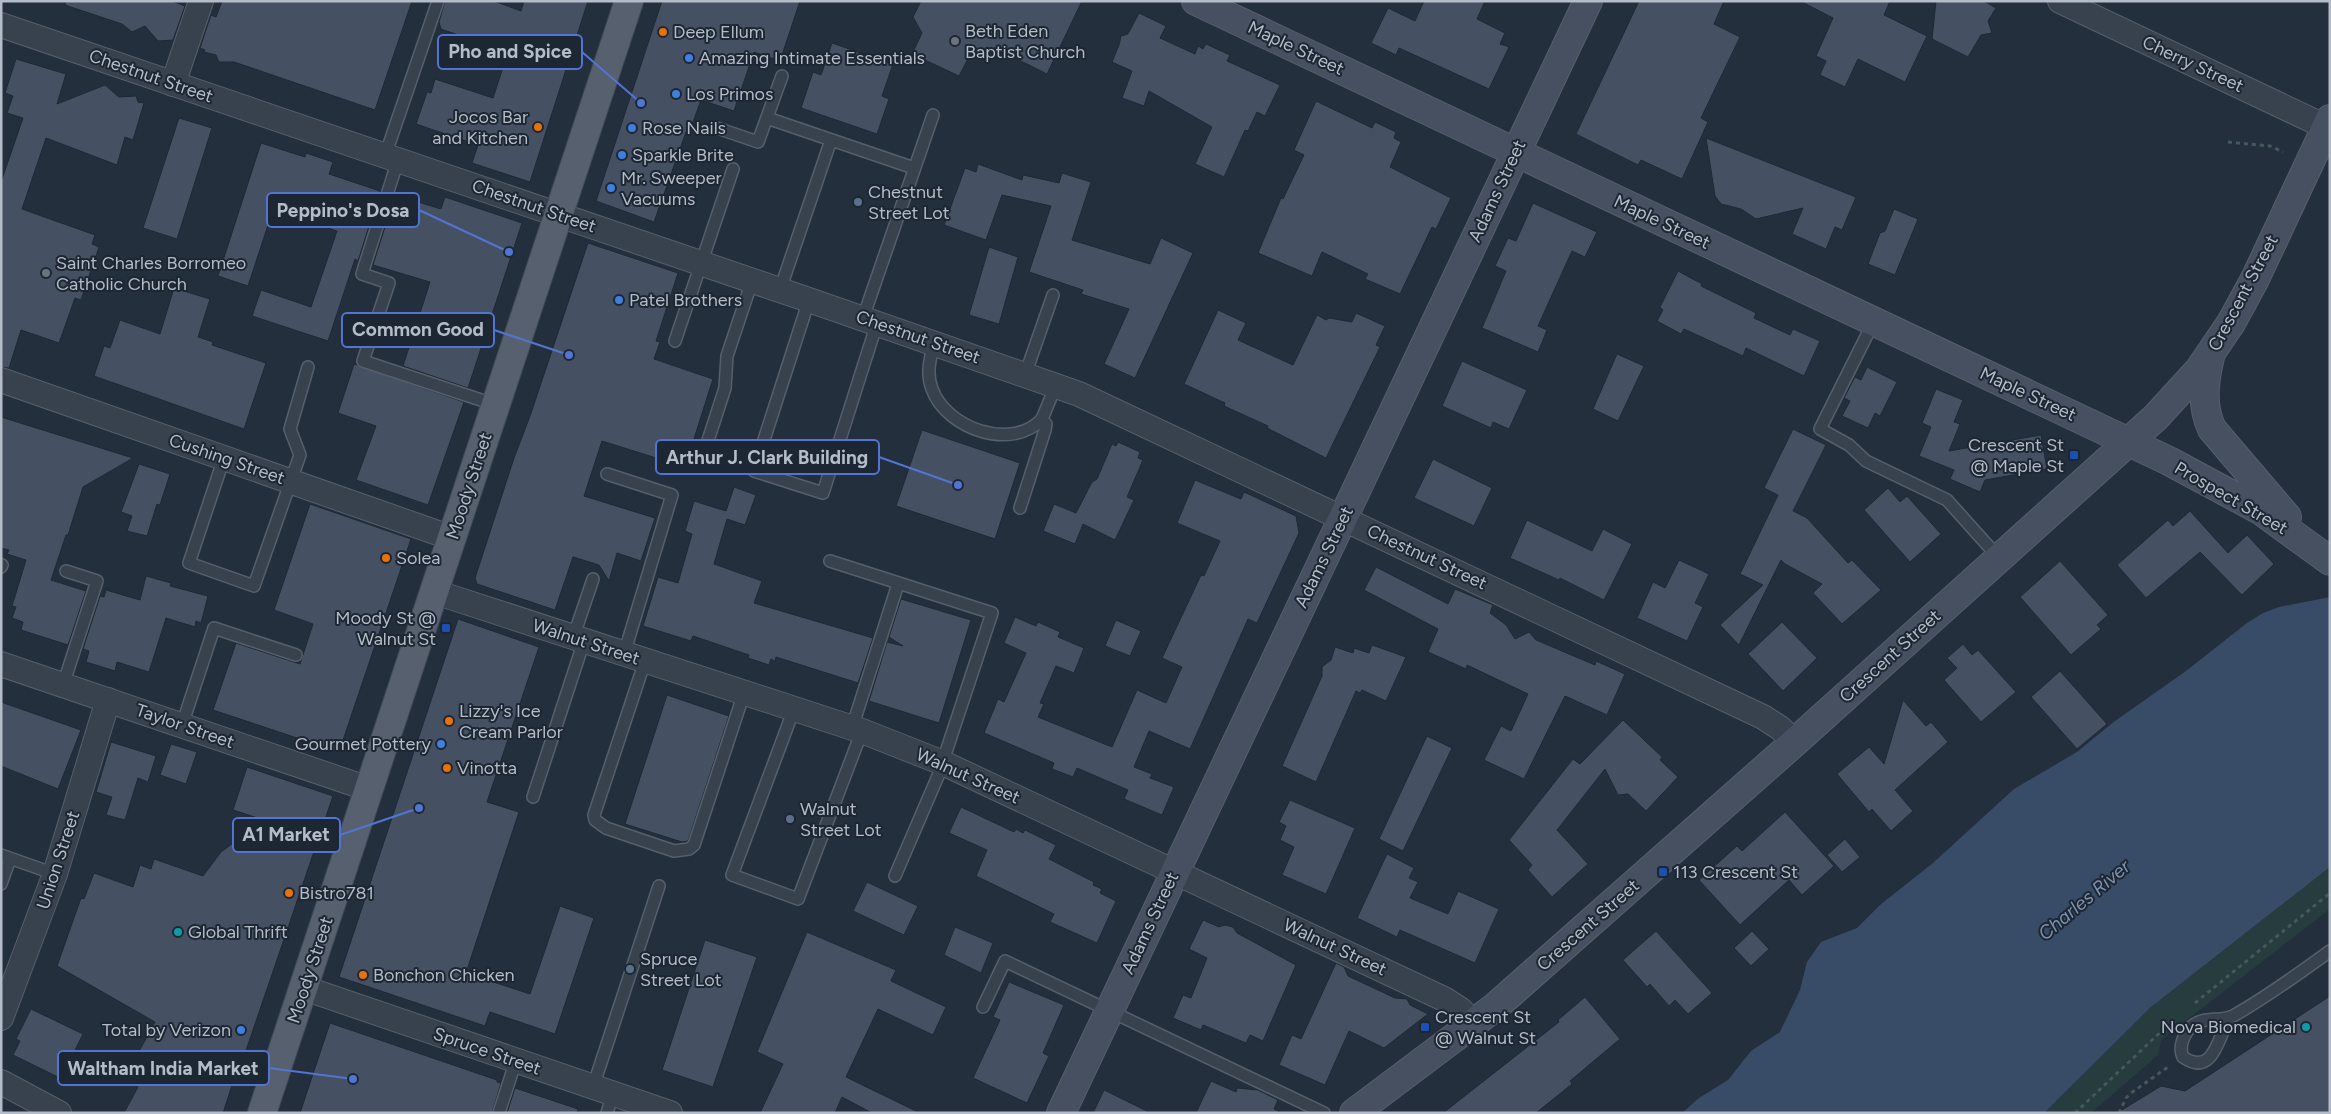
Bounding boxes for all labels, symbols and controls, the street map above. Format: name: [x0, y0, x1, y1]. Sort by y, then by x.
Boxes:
street label: Maple Street: [1244, 16, 1348, 80]
place label: Beth Eden Baptist Church: [965, 20, 1085, 63]
place label: Deep Ellum: [673, 21, 764, 43]
marker: Deep Ellum: [657, 26, 669, 38]
street label: Cherry Street: [2139, 31, 2247, 97]
callout: Pho and Spice: [438, 35, 582, 69]
marker: Beth Eden Baptist Church: [949, 35, 961, 47]
text: Pho and Spice: [448, 40, 572, 63]
street label: Chestnut Street: [86, 44, 216, 108]
place label: Amazing Intimate Essentials: [699, 47, 925, 69]
marker: Amazing Intimate Essentials: [683, 52, 695, 64]
place label: Los Primos: [686, 83, 773, 105]
marker: Los Primos: [670, 88, 682, 100]
place label: Jocos Bar and Kitchen: [432, 106, 528, 149]
place label: Rose Nails: [642, 117, 726, 139]
marker: Jocos Bar and Kitchen: [532, 121, 544, 133]
marker: Rose Nails: [626, 122, 638, 134]
street label: Adams Street: [1464, 136, 1530, 246]
place label: Sparkle Brite: [632, 144, 734, 166]
marker: Sparkle Brite: [616, 149, 628, 161]
place label: Mr. Sweeper Vacuums: [621, 167, 722, 210]
street label: Chestnut Street: [469, 174, 599, 238]
place label: Chestnut Street Lot: [868, 181, 950, 224]
marker: Mr. Sweeper Vacuums: [605, 182, 617, 194]
street label: Maple Street: [1610, 190, 1714, 254]
callout: Peppino's Dosa: [267, 193, 419, 227]
marker: Chestnut Street Lot: [852, 196, 864, 208]
text: Peppino's Dosa: [277, 199, 409, 222]
street label: Crescent Street: [2203, 231, 2283, 355]
place label: Saint Charles Borromeo Catholic Church: [56, 252, 246, 295]
marker: Saint Charles Borromeo Catholic Church: [40, 267, 52, 279]
place label: Patel Brothers: [629, 289, 742, 311]
marker: Patel Brothers: [613, 294, 625, 306]
street label: Chestnut Street: [853, 305, 983, 369]
callout: Common Good: [342, 313, 494, 347]
text: Common Good: [352, 318, 484, 341]
street label: Maple Street: [1976, 362, 2080, 426]
street label: Cushing Street: [166, 429, 288, 489]
street label: Moody Street: [441, 430, 497, 542]
place label: Crescent St @ Maple St: [1968, 434, 2064, 477]
callout: Arthur J. Clark Building: [656, 440, 879, 474]
text: Arthur J. Clark Building: [666, 446, 868, 469]
marker: Crescent St @ Maple St: [2068, 449, 2080, 461]
street label: Prospect Street: [2170, 457, 2292, 539]
street label: Adams Street: [1290, 502, 1358, 611]
street label: Chestnut Street: [1364, 520, 1491, 594]
place label: Solea: [396, 547, 440, 569]
marker: Solea: [380, 552, 392, 564]
street label: Crescent Street: [1835, 605, 1945, 707]
place label: Moody St @ Walnut St: [335, 607, 436, 650]
street label: Walnut Street: [530, 614, 643, 670]
marker: Moody St @ Walnut St: [440, 622, 452, 634]
street label: Taylor Street: [133, 699, 237, 753]
place label: Lizzy's Ice Cream Parlor: [459, 700, 563, 743]
marker: Lizzy's Ice Cream Parlor: [443, 715, 455, 727]
place label: Gourmet Pottery: [295, 733, 432, 755]
marker: Gourmet Pottery: [435, 738, 447, 750]
street label: Walnut Street: [913, 743, 1024, 809]
place label: Vinotta: [457, 757, 517, 779]
marker: Vinotta: [441, 762, 453, 774]
place label: Walnut Street Lot: [800, 798, 882, 841]
street label: Union Street: [32, 808, 84, 912]
marker: Walnut Street Lot: [784, 813, 796, 825]
callout: A1 Market: [233, 818, 340, 852]
text: A1 Market: [242, 823, 330, 846]
water label: Charles River: [2033, 855, 2135, 945]
place label: 113 Crescent St: [1673, 861, 1798, 883]
marker: 113 Crescent St: [1657, 866, 1669, 878]
street label: Adams Street: [1117, 868, 1183, 978]
street label: Crescent Street: [1532, 874, 1644, 975]
place label: Bistro781: [299, 882, 374, 904]
marker: Bistro781: [283, 887, 295, 899]
street label: Walnut Street: [1280, 913, 1390, 981]
street label: Moody Street: [282, 914, 338, 1026]
place label: Global Thrift: [188, 921, 288, 943]
marker: Global Thrift: [172, 926, 184, 938]
place label: Spruce Street Lot: [640, 948, 722, 991]
marker: Spruce Street Lot: [624, 963, 636, 975]
place label: Bonchon Chicken: [373, 964, 515, 986]
marker: Bonchon Chicken: [357, 969, 369, 981]
place label: Crescent St @ Walnut St: [1435, 1006, 1536, 1049]
place label: Nova Biomedical: [2161, 1016, 2296, 1038]
place label: Total by Verizon: [102, 1019, 231, 1041]
marker: Crescent St @ Walnut St: [1419, 1021, 1431, 1033]
marker: Nova Biomedical: [2300, 1021, 2312, 1033]
street label: Spruce Street: [430, 1022, 544, 1080]
marker: Total by Verizon: [235, 1024, 247, 1036]
callout: Waltham India Market: [58, 1051, 269, 1085]
text: Waltham India Market: [67, 1057, 259, 1080]

